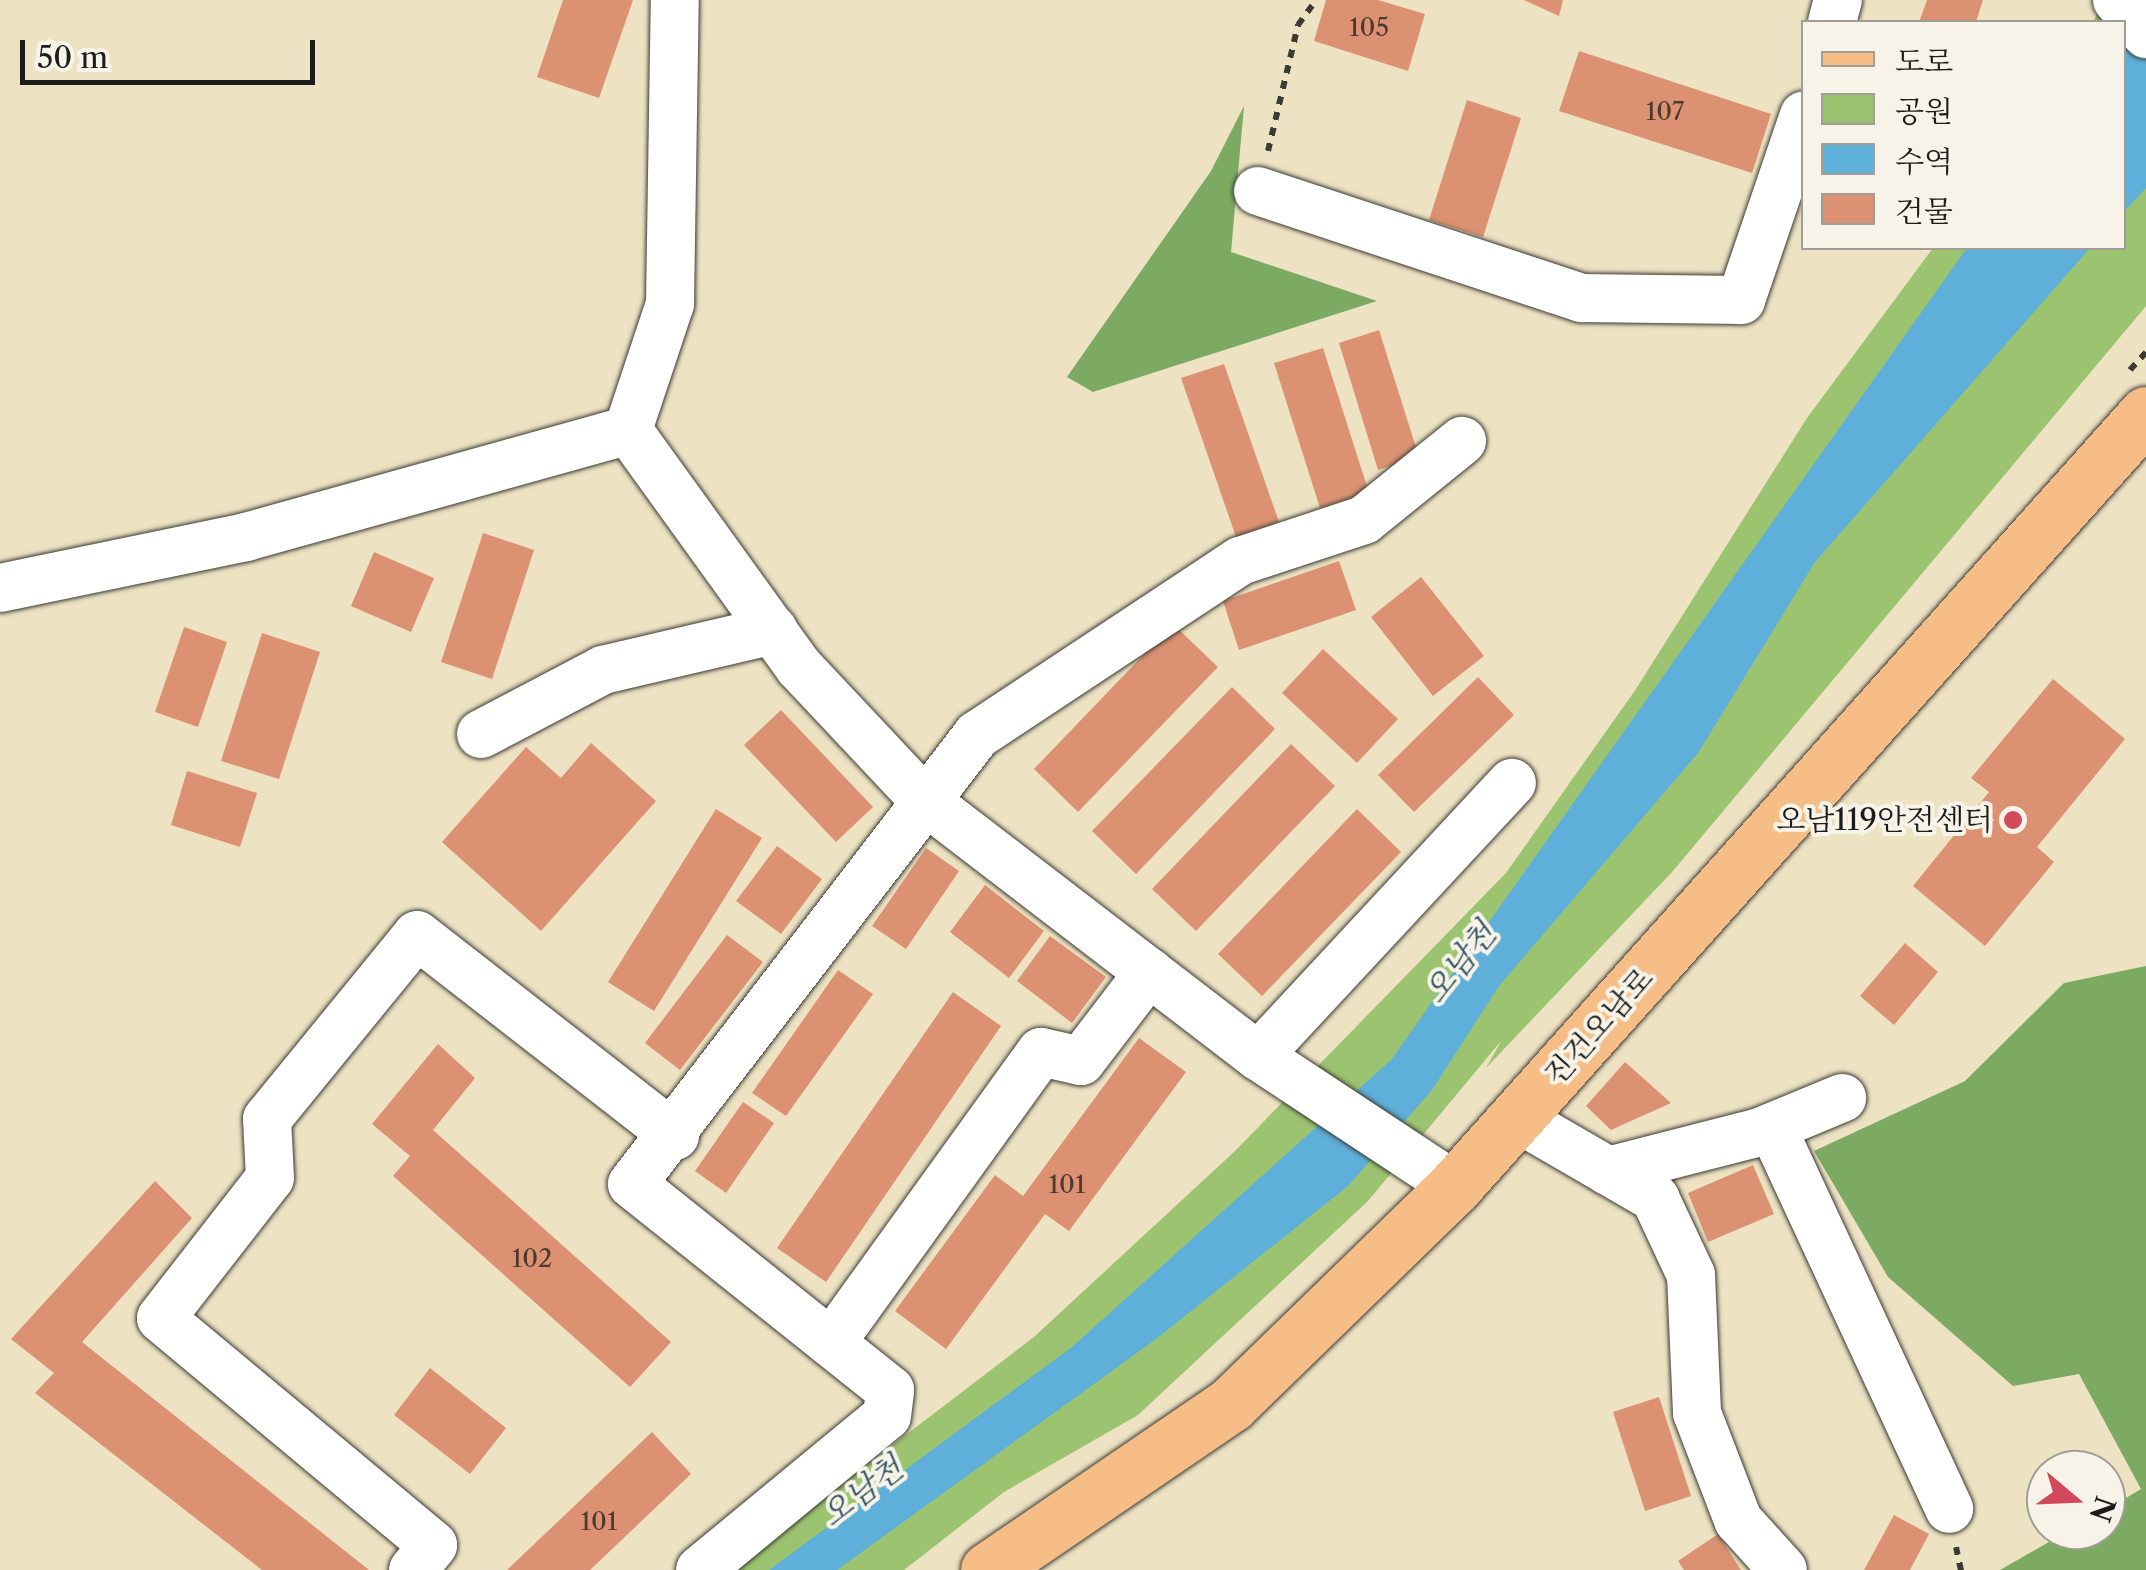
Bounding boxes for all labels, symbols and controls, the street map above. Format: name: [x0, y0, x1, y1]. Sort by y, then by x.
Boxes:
house number: 105: [1349, 13, 1389, 43]
scale bar: [25, 20, 320, 82]
legend: [1801, 20, 2126, 250]
text: 50 m: [37, 39, 108, 76]
text: 도로: [1895, 43, 1953, 80]
text: 공원: [1895, 93, 1953, 130]
house number: 107: [1646, 97, 1684, 127]
text: 수역: [1895, 143, 1953, 180]
text: 건물: [1895, 193, 1953, 230]
place label: 오남119안전센터: [1776, 802, 1993, 838]
marker: 오남119안전센터: [2002, 809, 2024, 831]
water label: 오남천: [1416, 915, 1504, 1011]
street label: 진건오남로: [1537, 961, 1661, 1093]
house number: 101: [1049, 1170, 1085, 1200]
house number: 102: [512, 1244, 552, 1274]
water label: 오남천: [813, 1449, 911, 1535]
north arrow: [2026, 1450, 2126, 1550]
text: N: [2082, 1492, 2123, 1526]
house number: 101: [581, 1507, 617, 1537]

